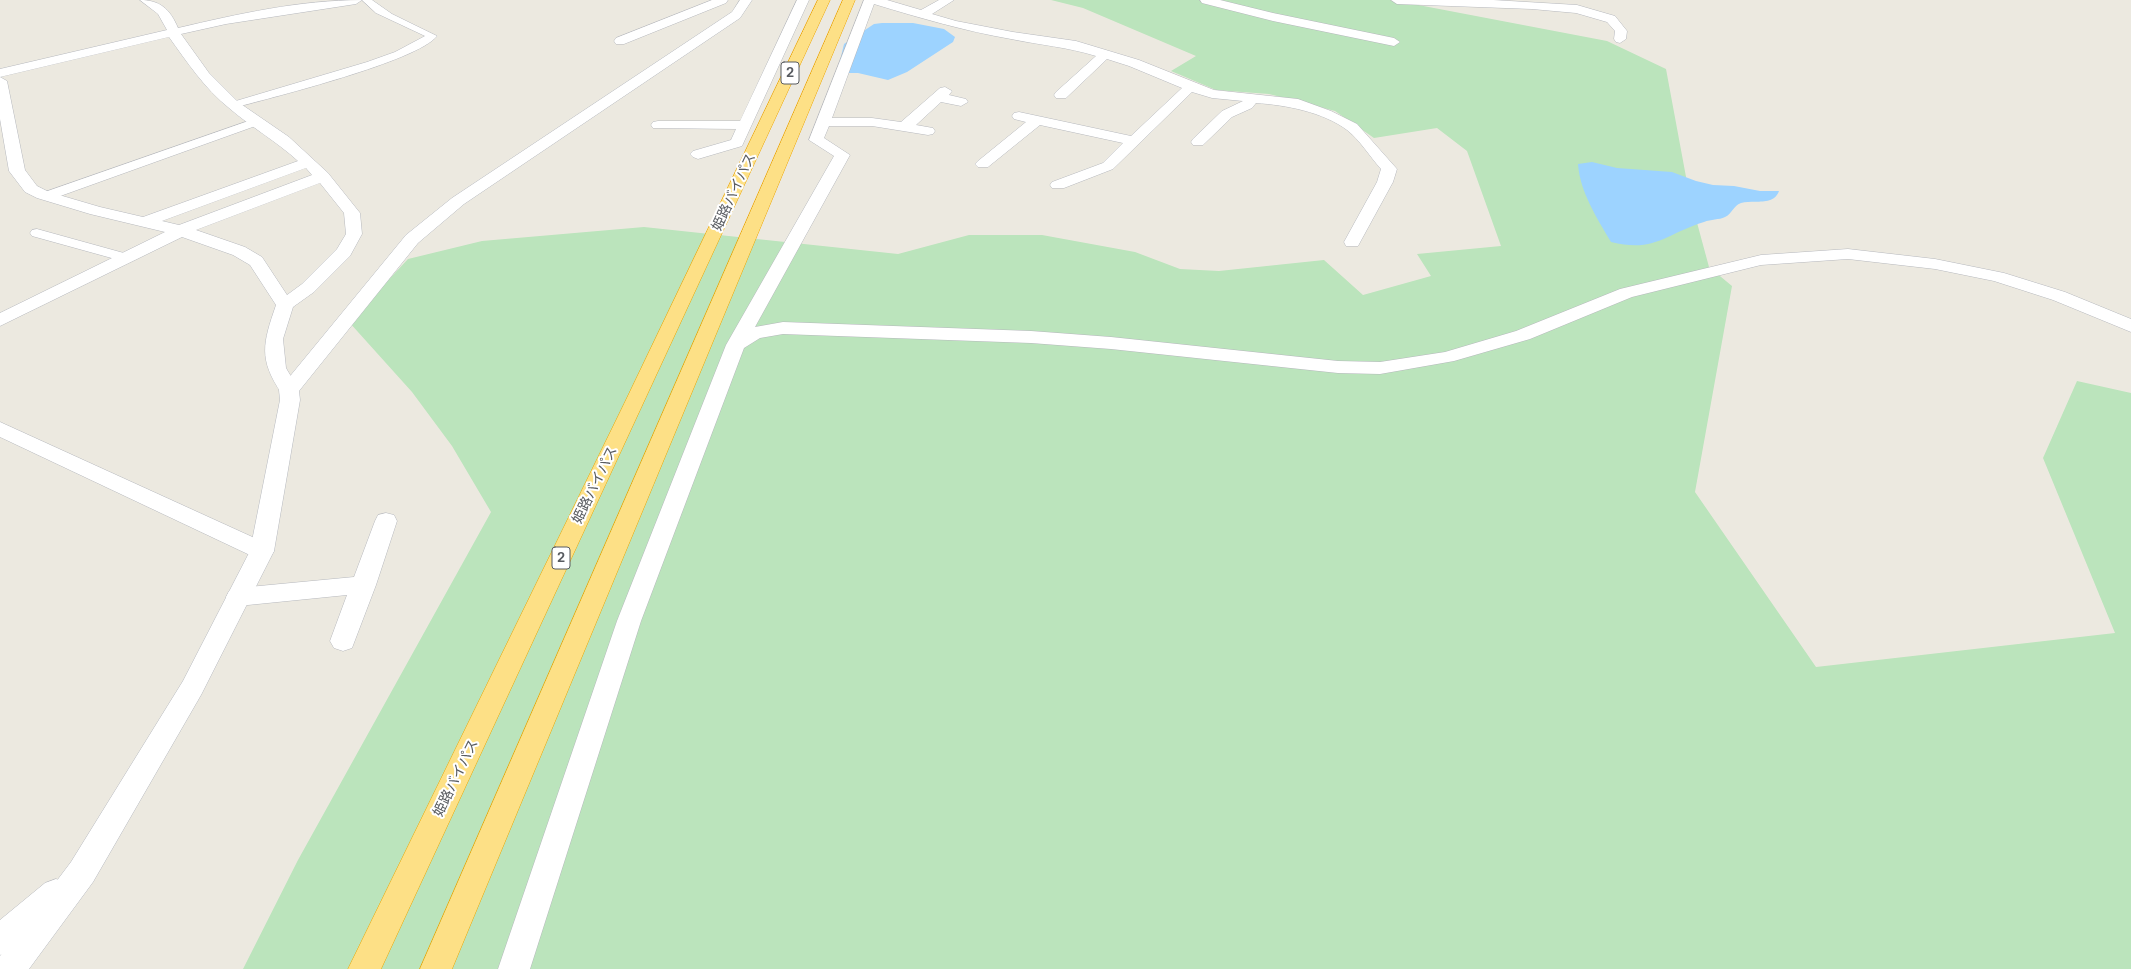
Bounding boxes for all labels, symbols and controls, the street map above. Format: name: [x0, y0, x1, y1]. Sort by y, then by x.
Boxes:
road number: 2: [781, 62, 799, 84]
street label: 姫路バイパス: [709, 150, 759, 234]
street label: 姫路バイパス: [569, 444, 621, 526]
road number: 2: [552, 547, 570, 569]
street label: 姫路バイパス: [430, 737, 482, 819]

